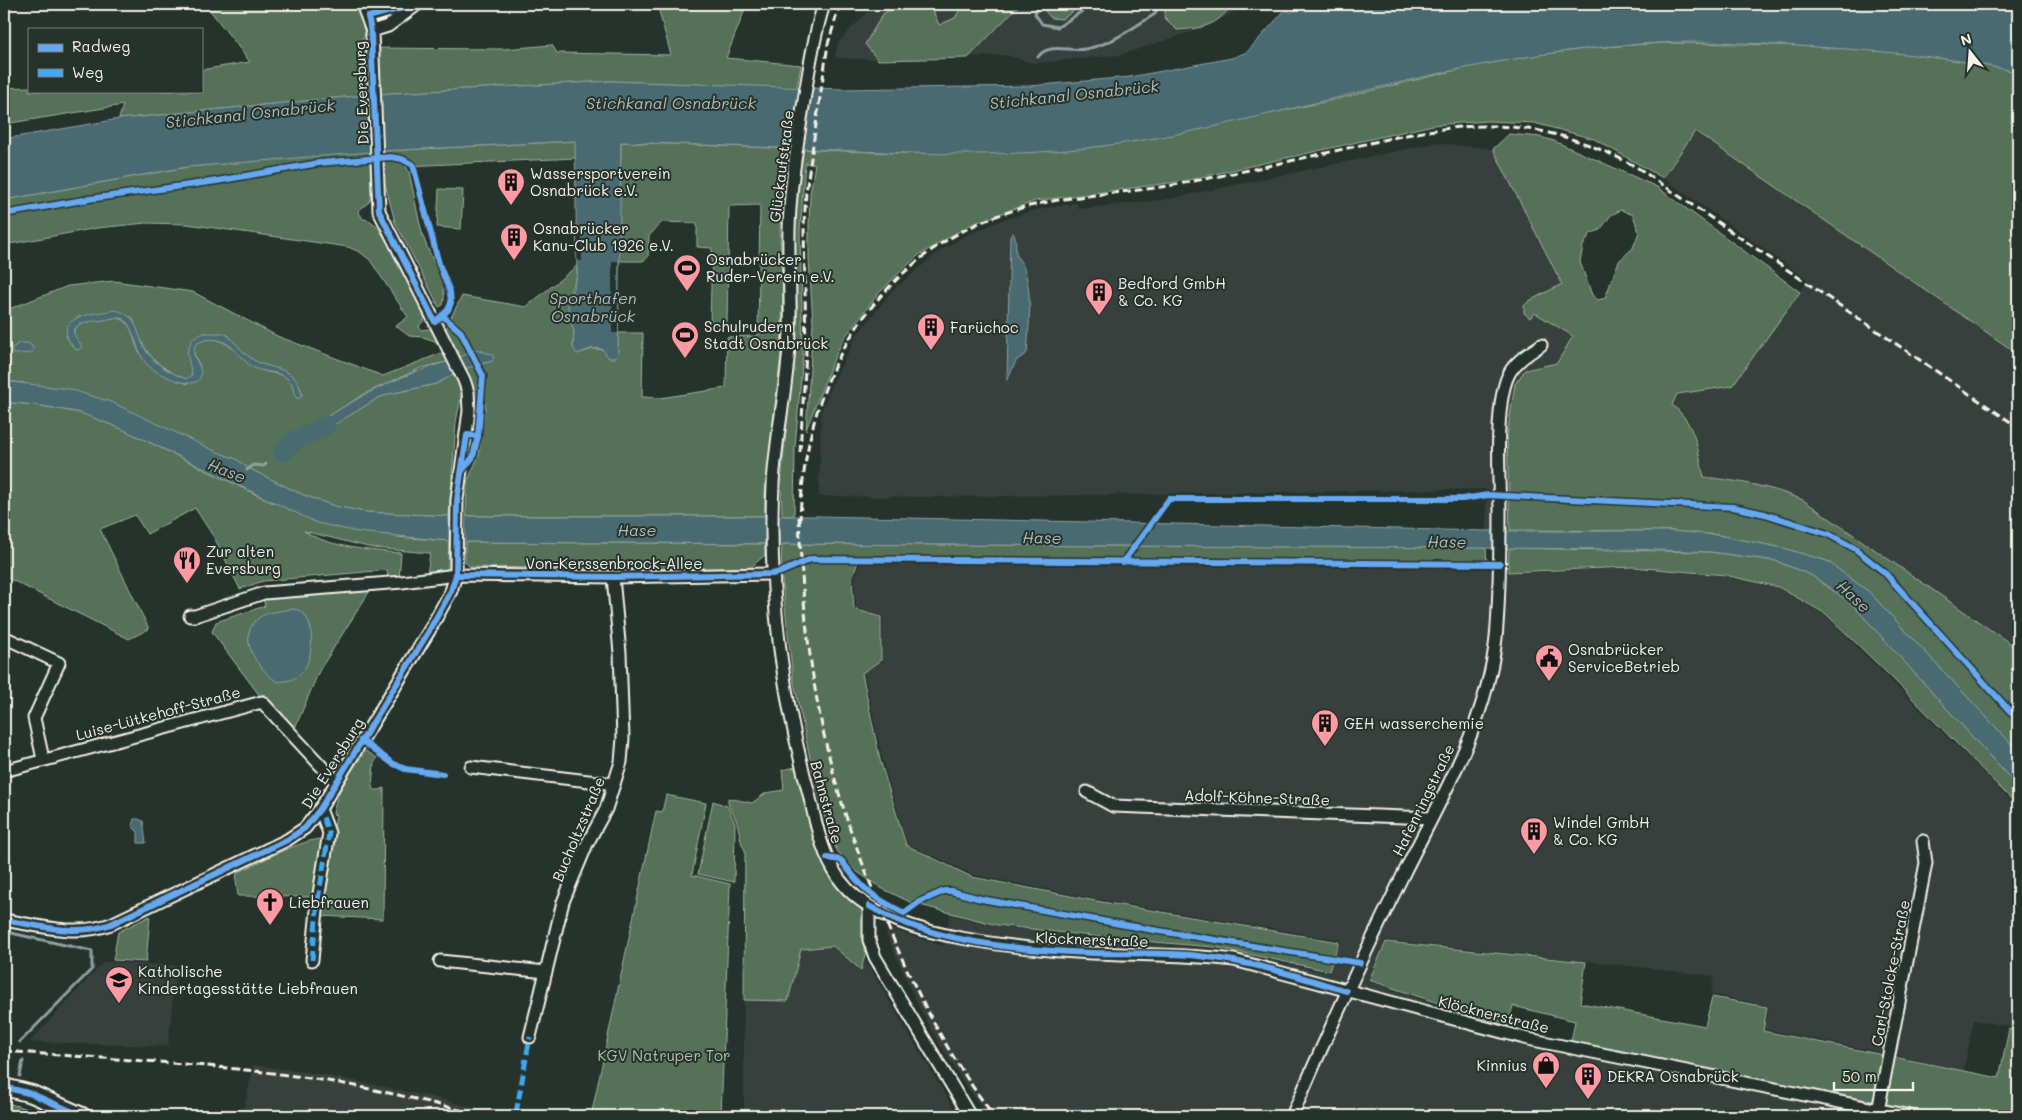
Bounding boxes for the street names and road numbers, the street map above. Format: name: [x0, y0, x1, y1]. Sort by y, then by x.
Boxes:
street label: Die Eversburg: [349, 41, 373, 145]
street label: Glückaufstraße: [764, 109, 798, 223]
street label: Von-Kerssenbrock-Allee: [526, 553, 702, 573]
street label: Luise-Lütkehoff-Straße: [73, 681, 243, 745]
street label: Die Eversburg: [296, 714, 368, 812]
street label: Hafenringstraße: [1387, 741, 1459, 859]
street label: Bahnstraße: [806, 758, 848, 846]
street label: Bucholtzstraße: [547, 774, 609, 884]
street label: Adolf-Köhne-Straße: [1184, 784, 1330, 810]
street label: Carl-Stolcke-Straße: [1866, 898, 1914, 1048]
street label: Klöcknerstraße: [1035, 927, 1149, 951]
street label: Klöcknerstraße: [1437, 991, 1551, 1037]

